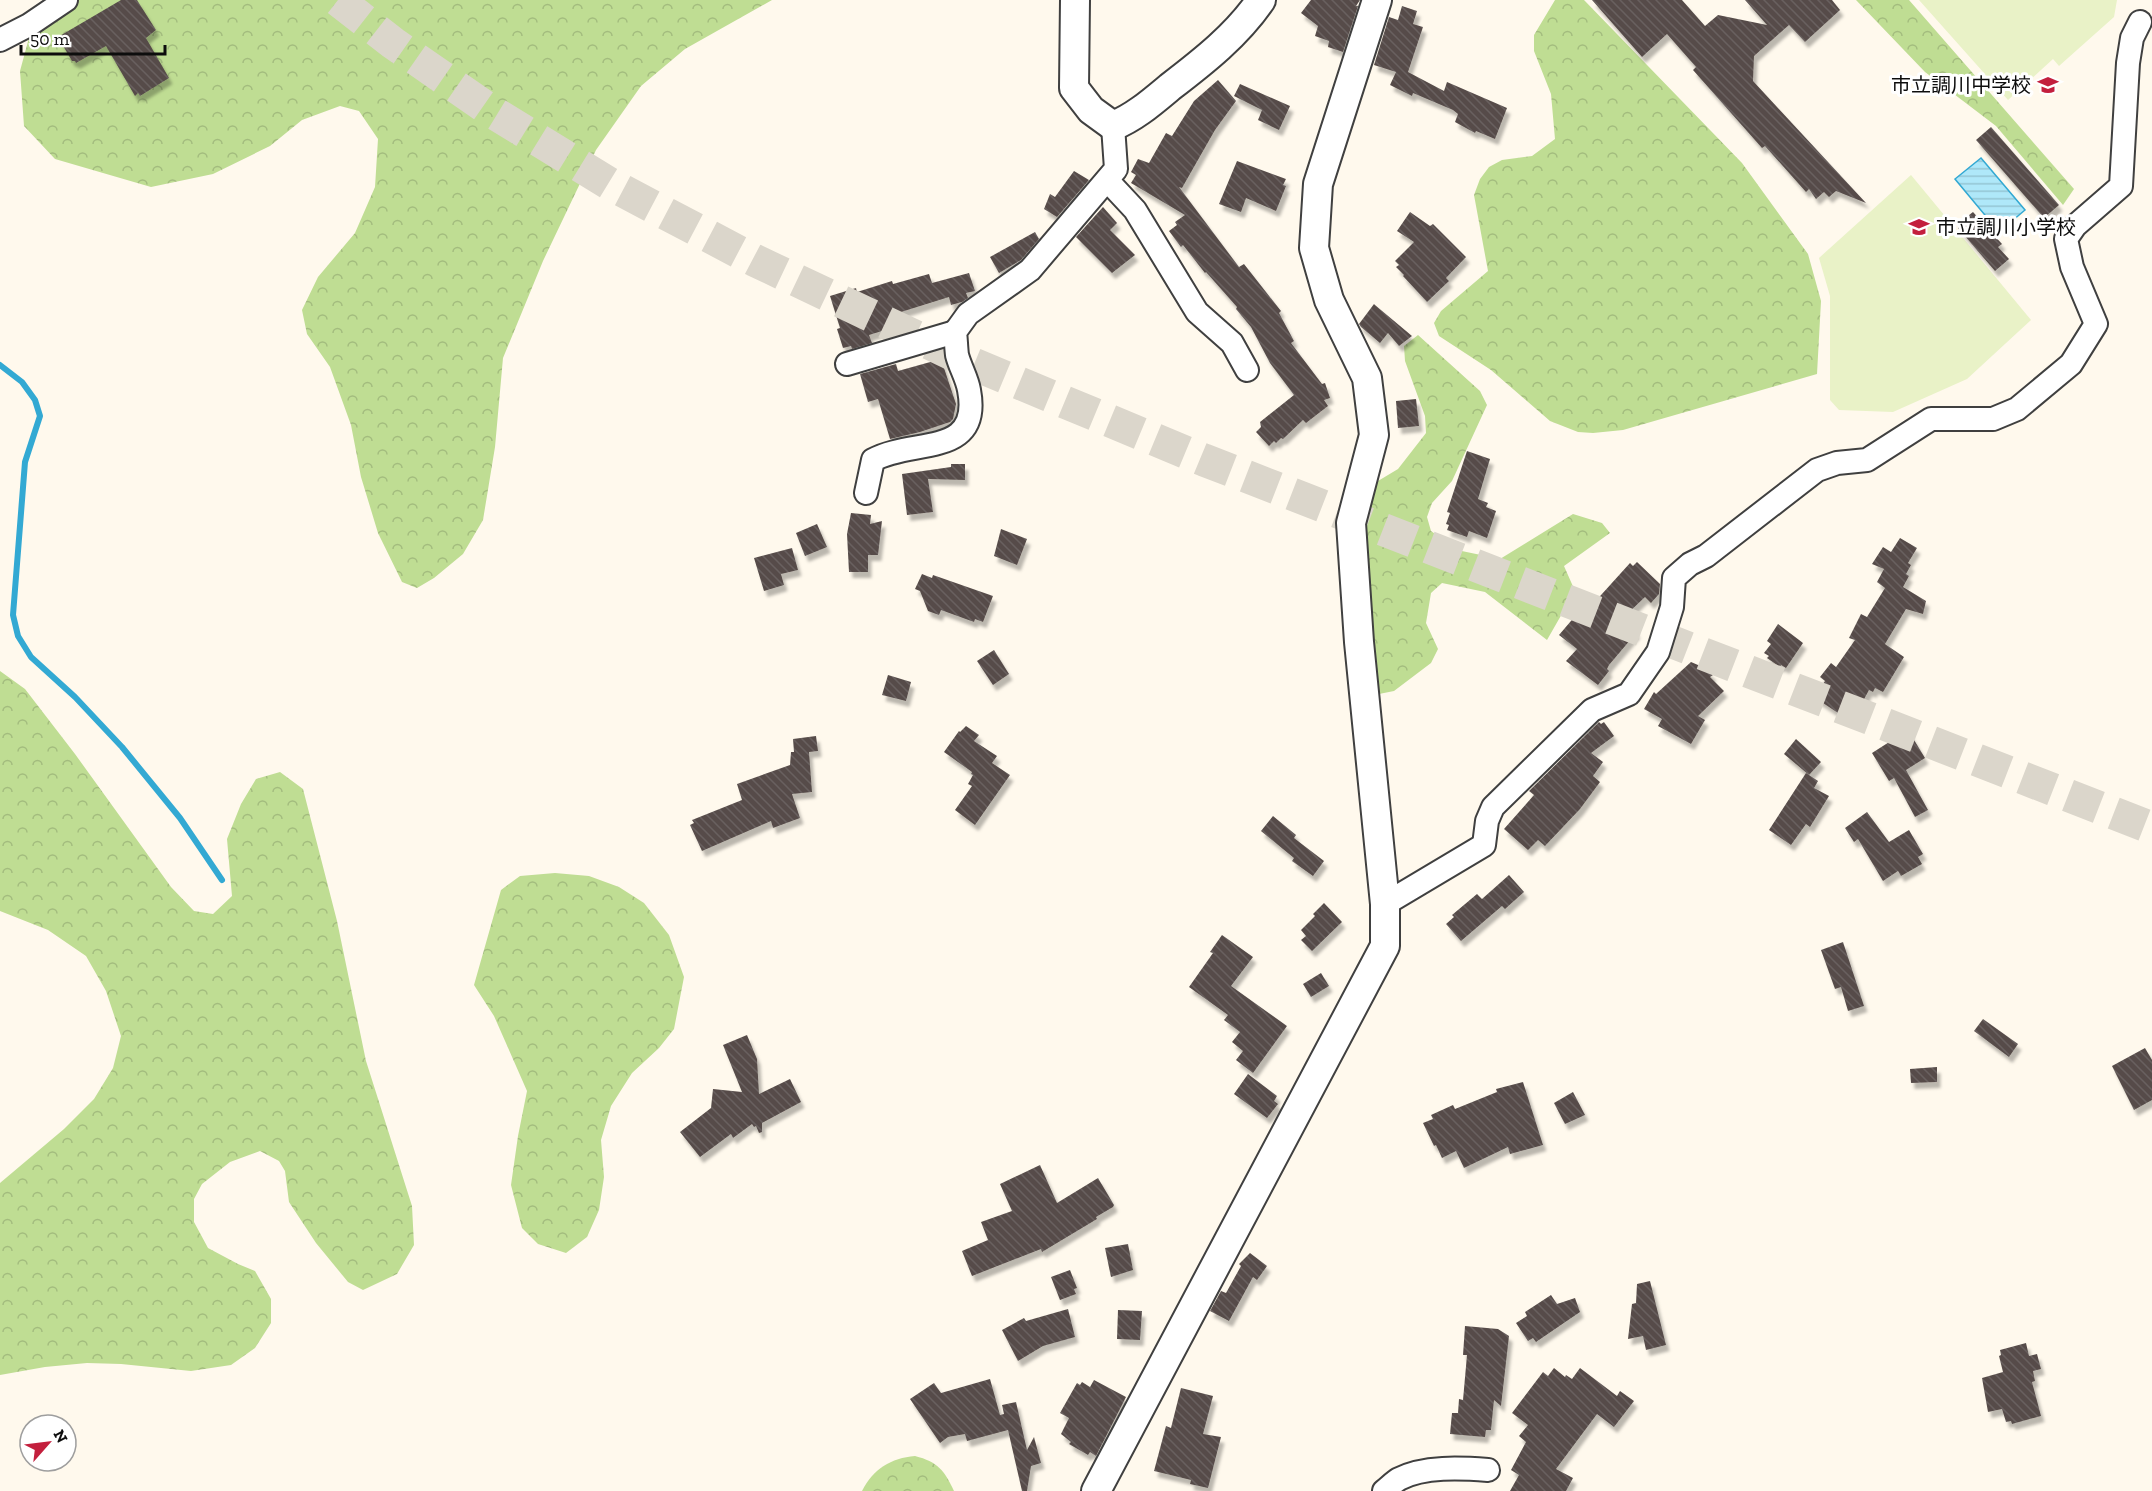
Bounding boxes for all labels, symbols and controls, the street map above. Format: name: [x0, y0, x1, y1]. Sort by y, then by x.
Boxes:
scale bar: [21, 18, 165, 56]
text: 50 m: [30, 28, 70, 50]
place label: 市立調川中学校: [1891, 73, 2031, 97]
school or university icon: 市立調川中学校: [2036, 73, 2060, 97]
school or university icon: 市立調川小学校: [1907, 215, 1931, 239]
place label: 市立調川小学校: [1936, 215, 2076, 239]
north arrow: [18, 1413, 78, 1473]
text: N: [50, 1426, 72, 1446]

